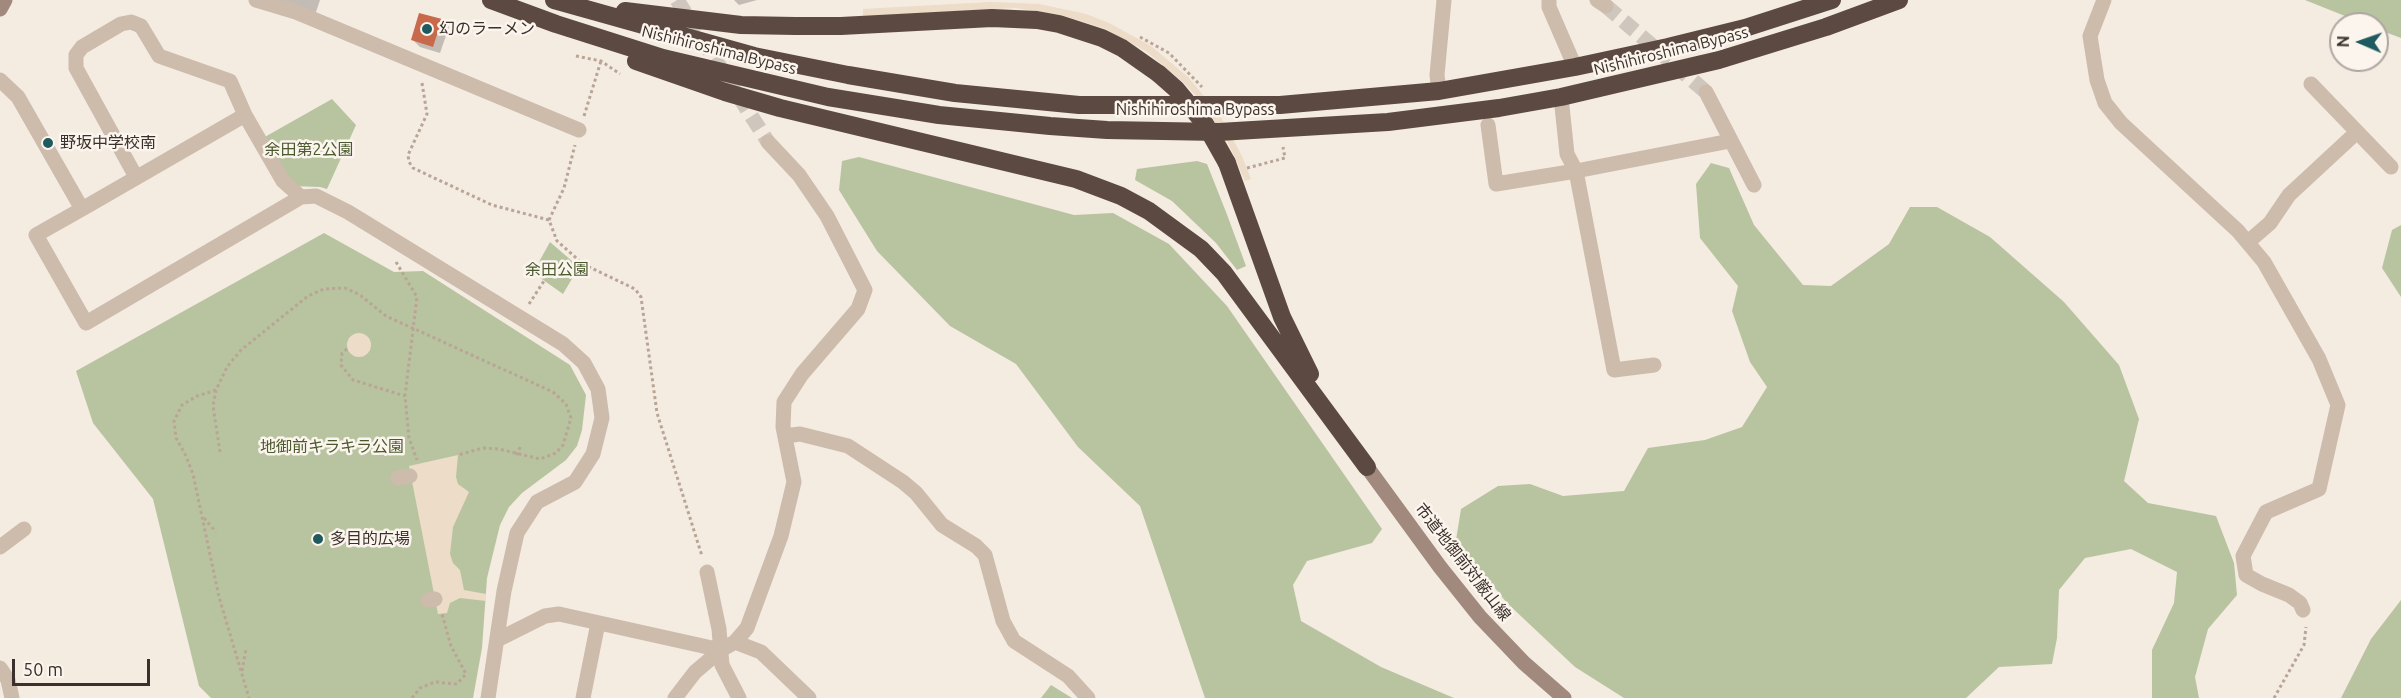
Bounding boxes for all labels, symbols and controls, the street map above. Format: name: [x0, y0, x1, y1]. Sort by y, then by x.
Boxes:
north arrow: [2329, 12, 2389, 72]
place label: 幻のラーメン: [439, 19, 535, 39]
street label: Nishihiroshima Bypass: [640, 21, 798, 79]
marker: 幻のラーメン: [420, 22, 434, 36]
street label: Nishihiroshima Bypass: [1592, 22, 1750, 80]
text: N: [2334, 35, 2352, 48]
street label: Nishihiroshima Bypass: [1116, 100, 1274, 120]
place label: 野坂中学校南: [60, 133, 156, 153]
marker: 野坂中学校南: [41, 136, 55, 150]
park label: 余田第2公園: [264, 140, 354, 160]
park label: 余田公園: [525, 260, 589, 280]
park label: 地御前キラキラ公園: [260, 437, 404, 457]
street label: 市道地御前対厳山線: [1411, 499, 1515, 625]
place label: 多目的広場: [330, 529, 410, 549]
marker: 多目的広場: [311, 532, 325, 546]
scale bar: [15, 647, 153, 685]
text: 50 m: [23, 659, 63, 679]

